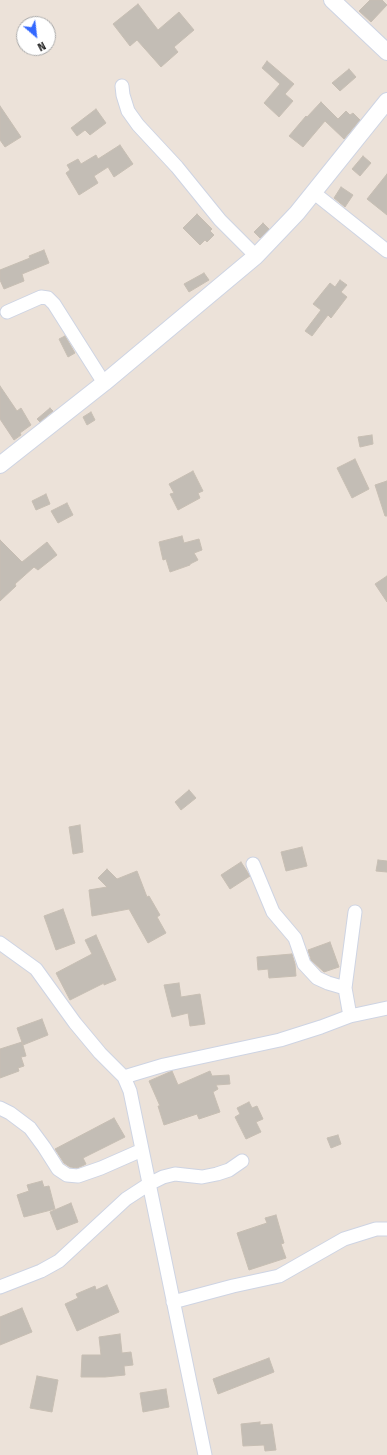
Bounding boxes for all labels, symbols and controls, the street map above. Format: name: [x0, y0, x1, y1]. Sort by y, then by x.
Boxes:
north arrow: [16, 16, 56, 56]
text: N: [35, 39, 48, 54]

